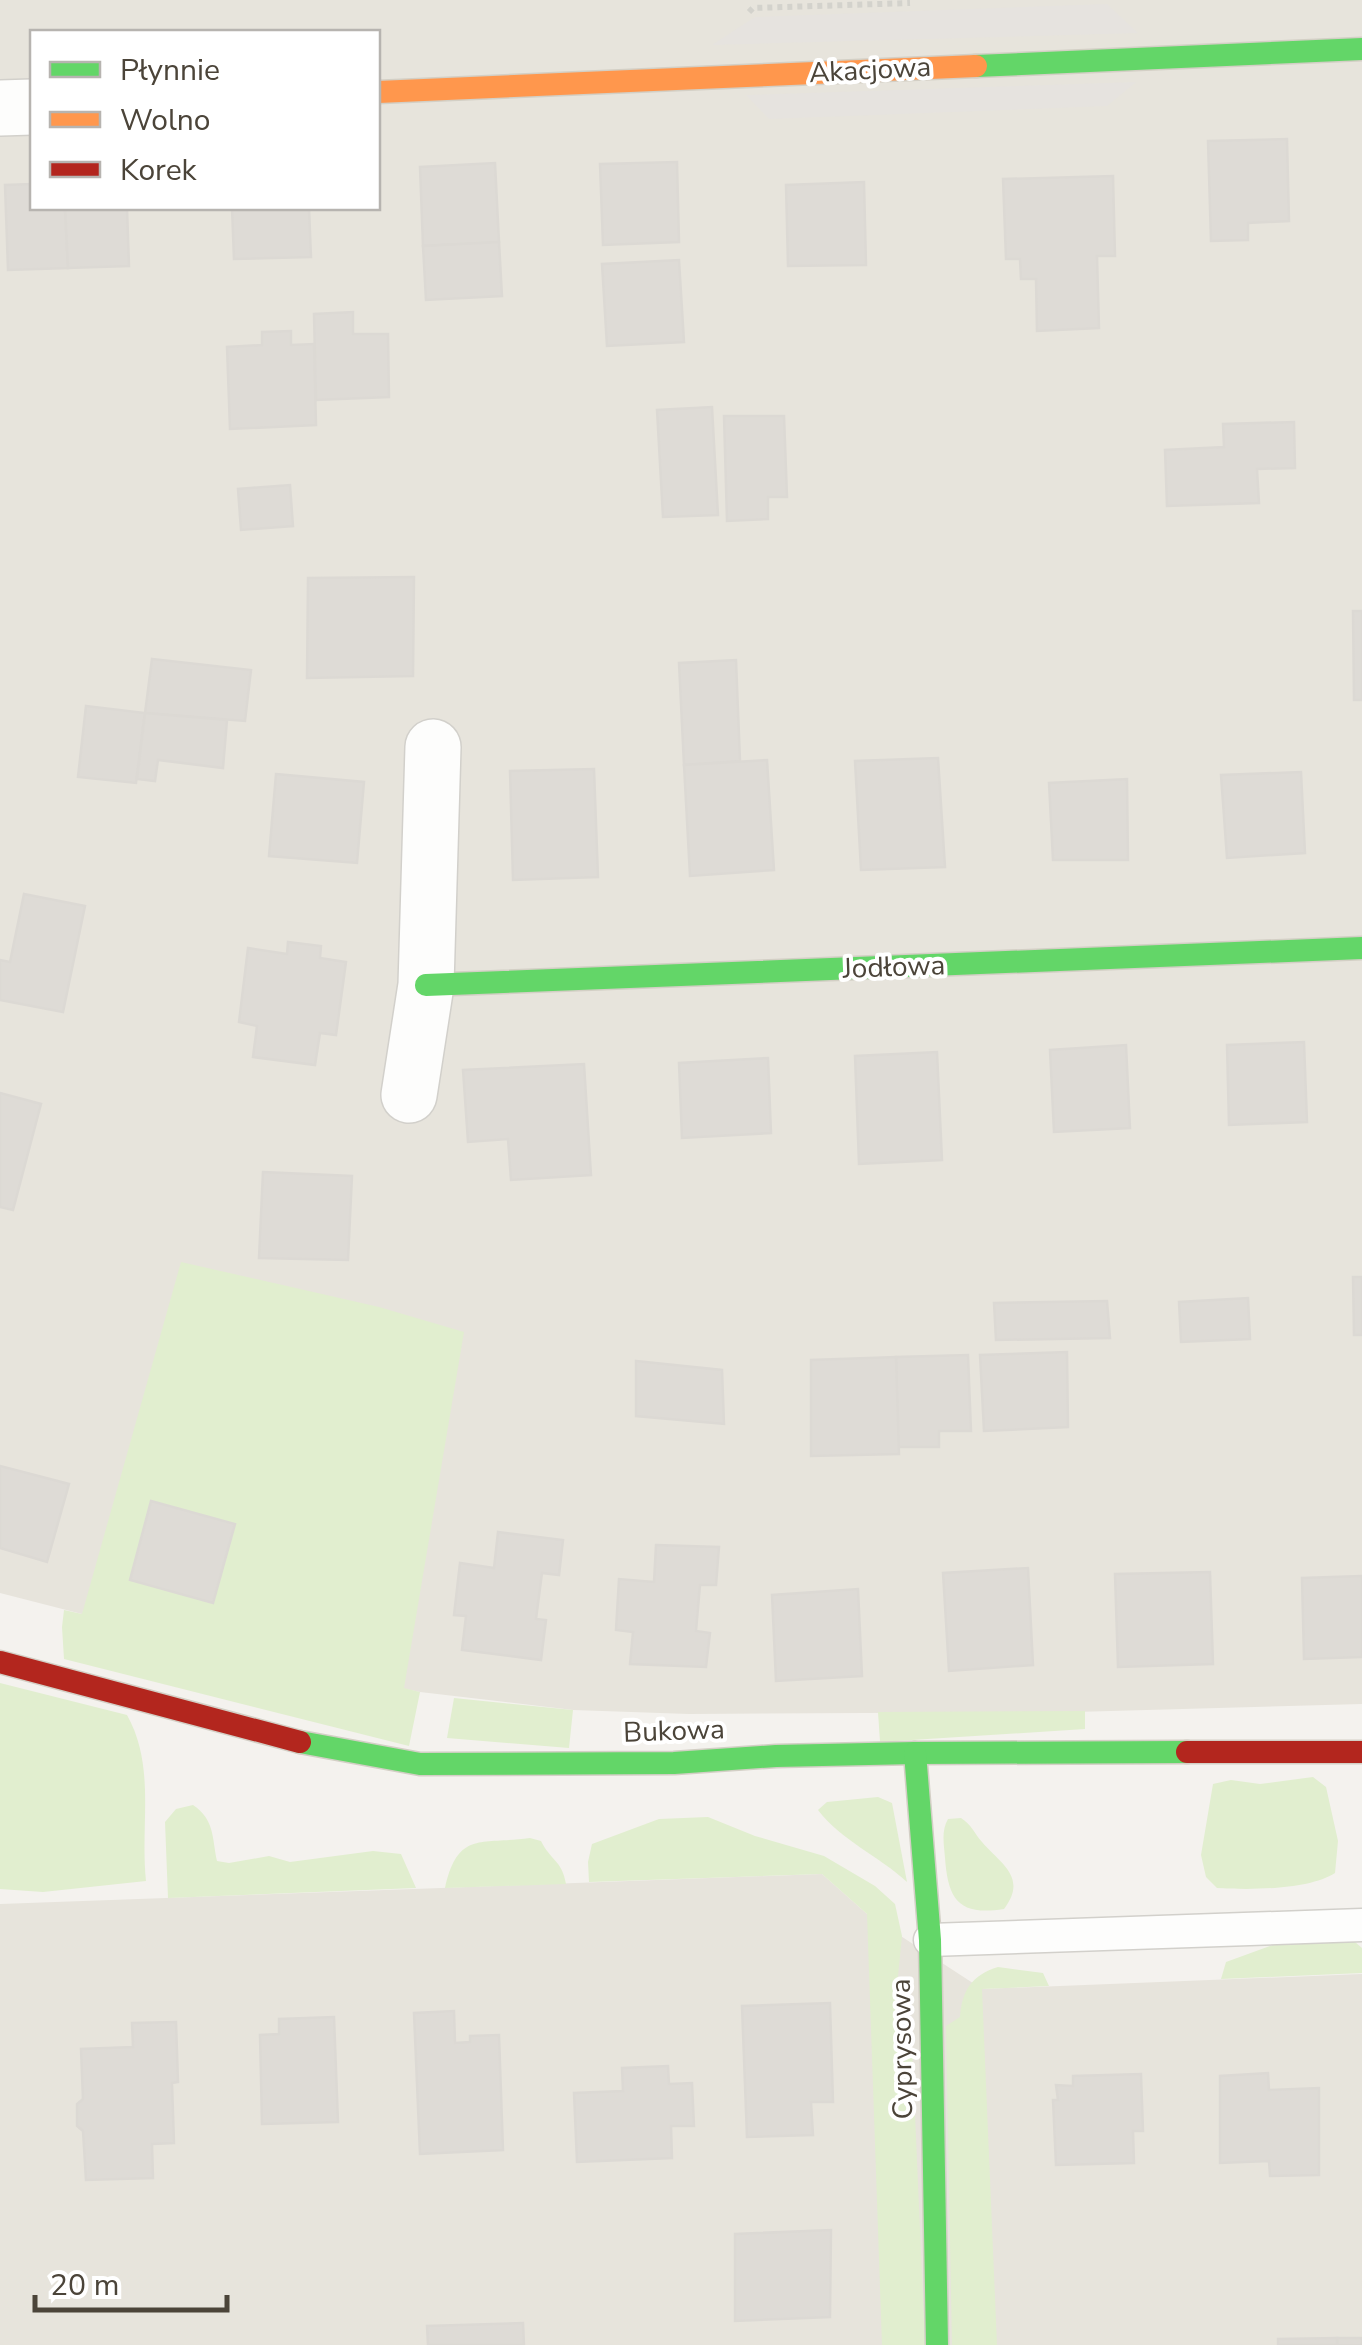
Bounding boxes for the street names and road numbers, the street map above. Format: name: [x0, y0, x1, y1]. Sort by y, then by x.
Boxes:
street label: Akacjowa: [808, 48, 932, 92]
street label: Jodłowa: [841, 946, 946, 988]
street label: Bukowa: [622, 1710, 726, 1752]
street label: Cyprysowa: [882, 1978, 922, 2120]

